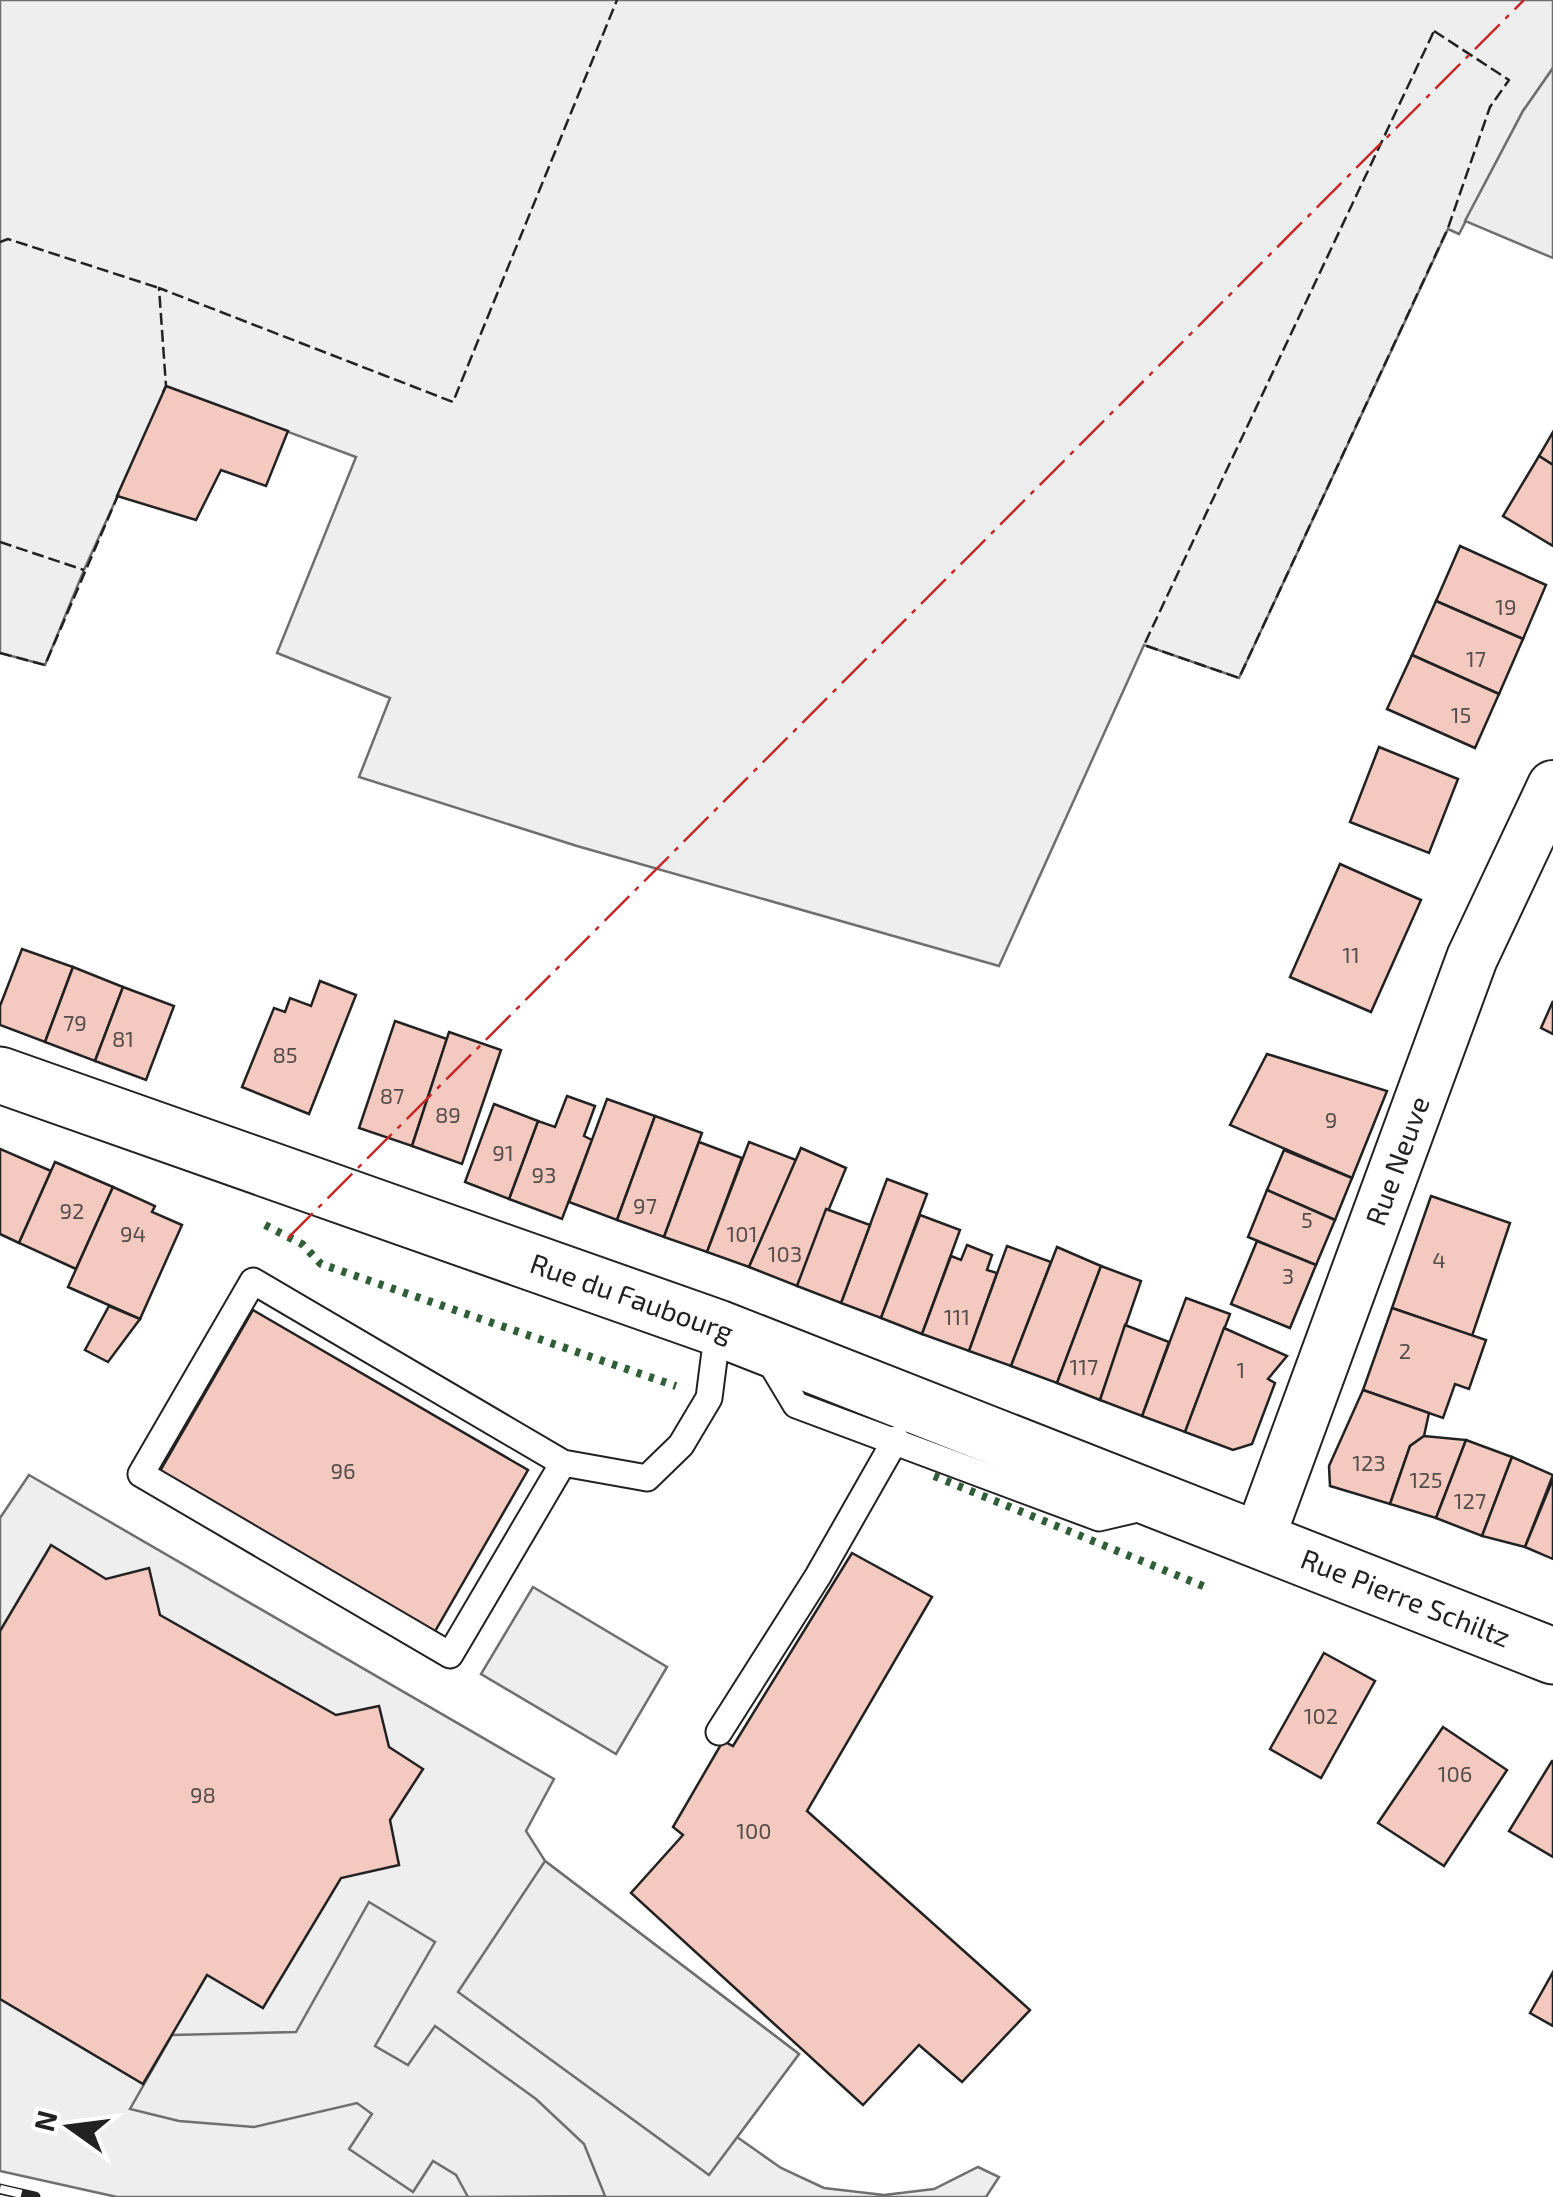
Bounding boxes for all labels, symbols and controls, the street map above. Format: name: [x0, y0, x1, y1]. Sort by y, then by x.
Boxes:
house number: 19: [1495, 593, 1517, 619]
house number: 17: [1466, 645, 1486, 671]
house number: 15: [1451, 701, 1471, 727]
house number: 11: [1342, 941, 1360, 967]
house number: 79: [63, 1009, 87, 1035]
house number: 81: [112, 1025, 134, 1051]
house number: 85: [272, 1041, 298, 1067]
house number: 87: [380, 1082, 404, 1108]
street label: Rue Neuve: [1357, 1091, 1436, 1230]
house number: 89: [435, 1101, 461, 1127]
house number: 9: [1325, 1106, 1337, 1132]
house number: 91: [492, 1139, 514, 1165]
house number: 93: [532, 1161, 556, 1187]
house number: 97: [633, 1192, 657, 1218]
house number: 92: [60, 1197, 84, 1223]
house number: 5: [1301, 1206, 1313, 1232]
house number: 94: [120, 1220, 146, 1246]
house number: 101: [727, 1220, 757, 1246]
house number: 103: [768, 1240, 802, 1266]
street label: Rue du Faubourg: [526, 1245, 739, 1349]
house number: 4: [1432, 1246, 1446, 1272]
house number: 3: [1282, 1262, 1294, 1288]
house number: 111: [944, 1303, 970, 1329]
house number: 2: [1399, 1337, 1411, 1363]
house number: 117: [1070, 1353, 1098, 1379]
house number: 1: [1237, 1356, 1245, 1382]
house number: 123: [1352, 1449, 1386, 1475]
house number: 96: [330, 1457, 356, 1483]
house number: 125: [1410, 1466, 1442, 1492]
house number: 127: [1454, 1487, 1486, 1513]
street label: Rue Pierre Schiltz: [1296, 1541, 1516, 1654]
house number: 102: [1304, 1702, 1338, 1728]
house number: 106: [1438, 1760, 1472, 1786]
house number: 98: [190, 1781, 216, 1807]
house number: 100: [736, 1817, 772, 1843]
north arrow: [20, 2077, 120, 2177]
text: N: [26, 2107, 64, 2135]

